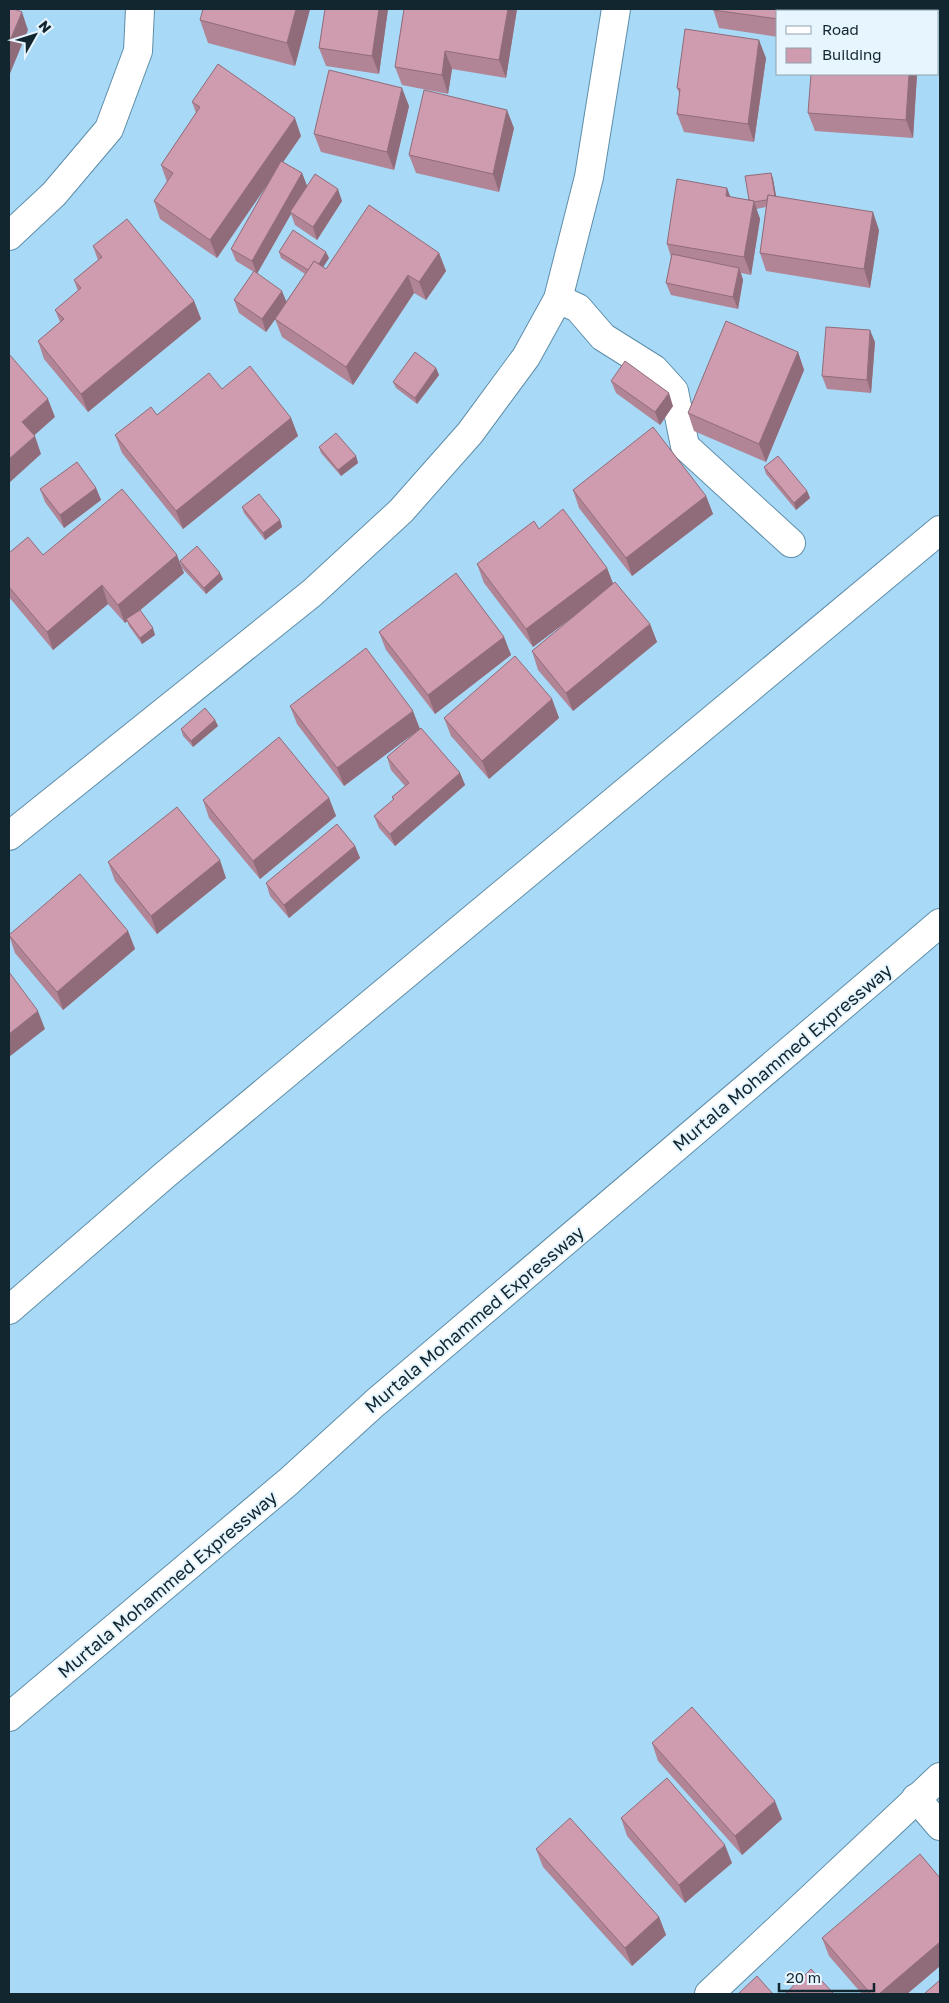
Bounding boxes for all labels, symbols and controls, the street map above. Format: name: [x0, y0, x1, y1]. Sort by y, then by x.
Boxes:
north arrow: [10, 10, 60, 60]
legend: [776, 10, 939, 75]
text: N: [36, 17, 55, 36]
text: Road: [822, 20, 859, 38]
text: Building: [822, 45, 882, 63]
street label: Murtala Mohammed Expressway: [668, 959, 896, 1155]
street label: Murtala Mohammed Expressway: [360, 1221, 588, 1417]
street label: Murtala Mohammed Expressway: [53, 1486, 281, 1682]
scale bar: [779, 1960, 874, 1992]
text: 20 m: [786, 1968, 821, 1986]

